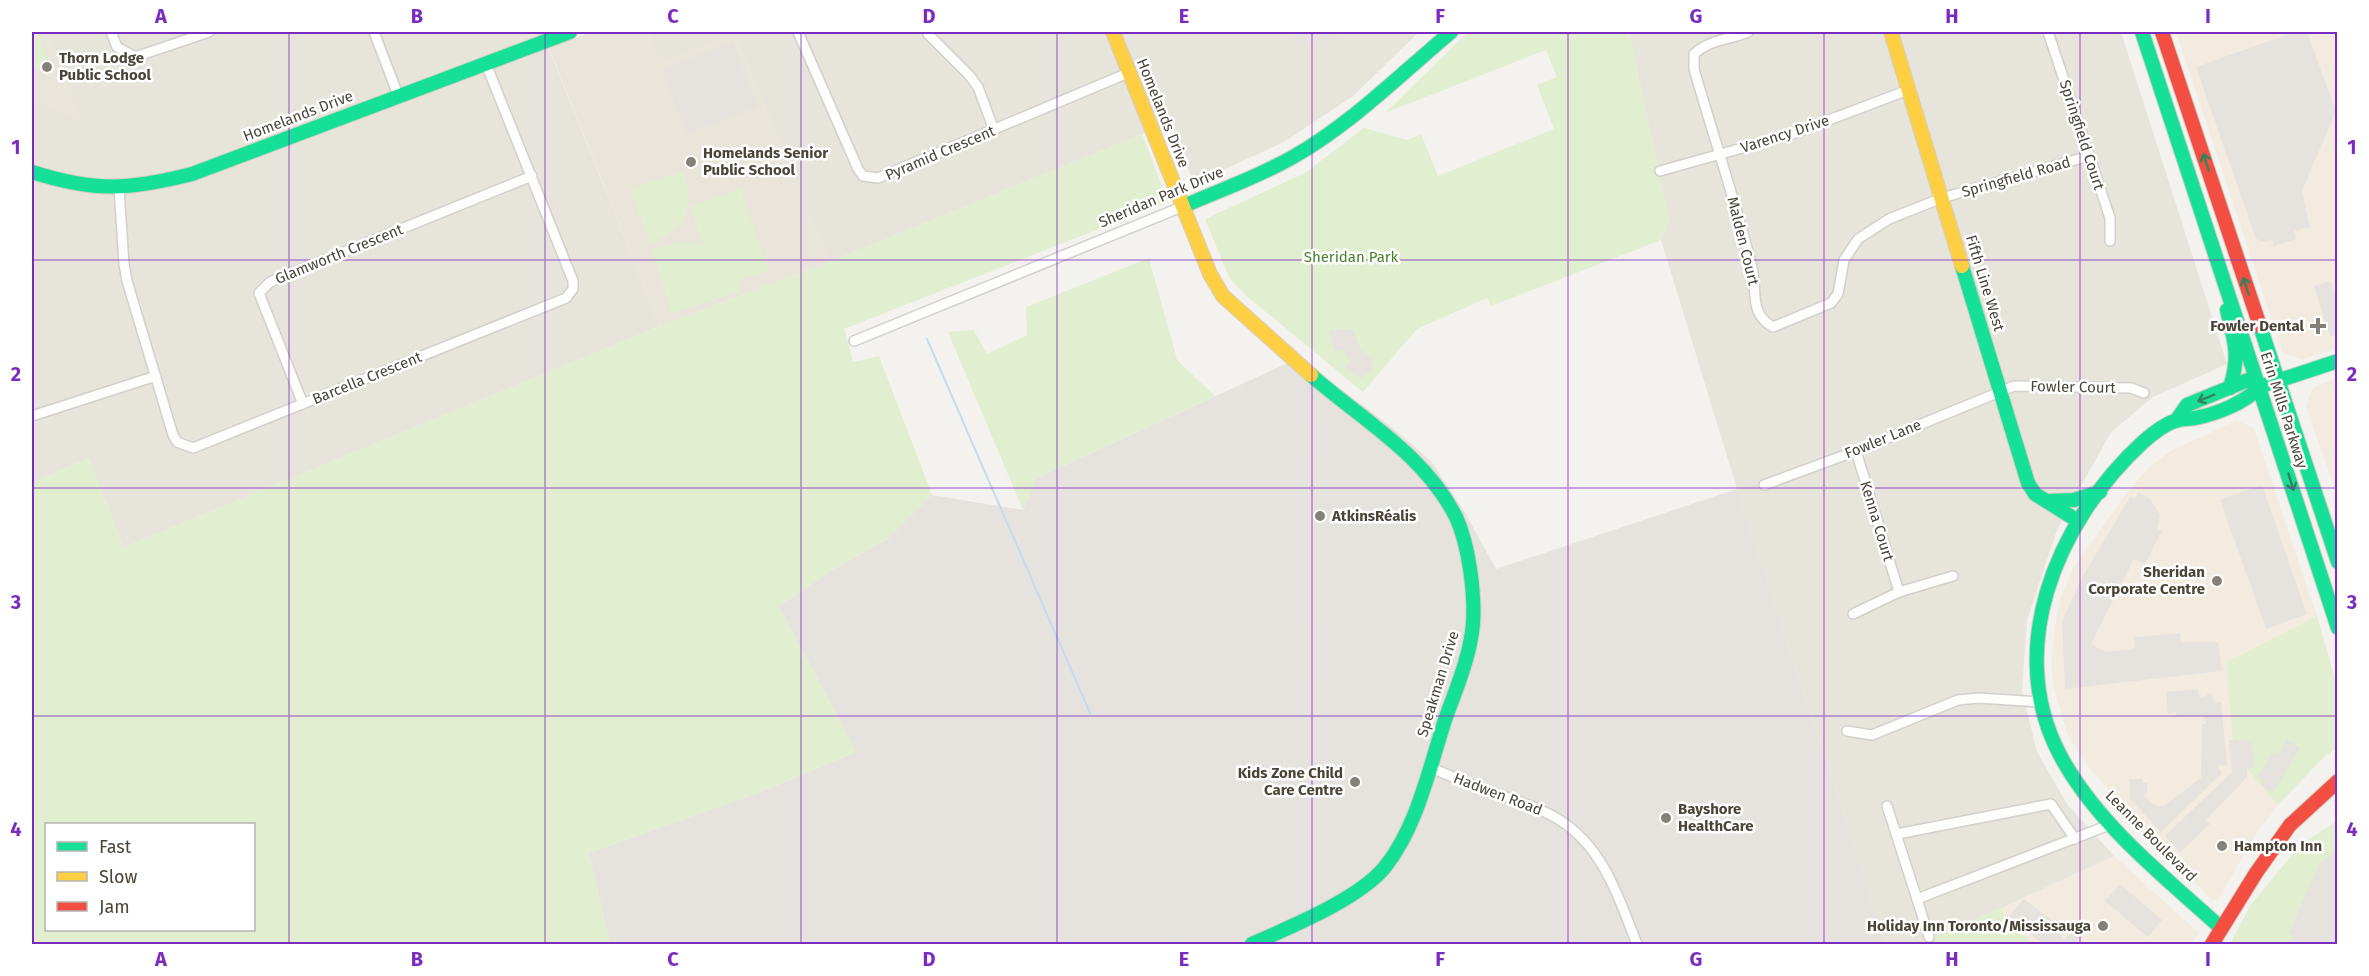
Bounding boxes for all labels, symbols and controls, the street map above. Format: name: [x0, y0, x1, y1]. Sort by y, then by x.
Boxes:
text: A: [154, 4, 168, 28]
text: B: [411, 4, 423, 28]
text: C: [667, 4, 679, 28]
text: D: [922, 4, 936, 28]
text: E: [1179, 4, 1189, 28]
text: F: [1435, 4, 1445, 28]
text: G: [1690, 4, 1702, 28]
text: H: [1945, 4, 1959, 28]
text: I: [2205, 4, 2211, 28]
place label: Thorn Lodge Public School: [59, 49, 152, 84]
street label: Homelands Drive: [1133, 56, 1193, 170]
marker: Thorn Lodge Public School: [40, 60, 54, 74]
street label: Springfield Court: [2056, 78, 2108, 193]
street label: Homelands Drive: [240, 87, 356, 145]
street label: Varency Drive: [1739, 111, 1831, 157]
street label: Pyramid Crescent: [882, 122, 998, 184]
text: 1: [11, 135, 21, 159]
text: 1: [2347, 135, 2357, 159]
place label: Homelands Senior Public School: [703, 144, 829, 179]
street label: Springfield Road: [1960, 153, 2072, 201]
one-way arrow: [2199, 153, 2210, 172]
marker: Homelands Senior Public School: [684, 155, 698, 169]
street label: Sheridan Park Drive: [1096, 163, 1226, 231]
street label: Malden Court: [1723, 195, 1763, 288]
street label: Glamworth Crescent: [272, 220, 406, 288]
street label: Fifth Line West: [1962, 233, 2008, 334]
park label: Sheridan Park: [1304, 248, 1399, 266]
one-way arrow: [2239, 277, 2250, 296]
place label: Fowler Dental: [2210, 317, 2305, 335]
marker: Fowler Dental: [2309, 317, 2327, 335]
street label: Barcella Crescent: [310, 348, 425, 408]
street label: Erin Mills Parkway: [2257, 349, 2312, 471]
text: 2: [11, 362, 21, 386]
text: 2: [2347, 362, 2357, 386]
street label: Fowler Court: [2030, 377, 2116, 397]
one-way arrow: [2198, 393, 2216, 404]
street label: Fowler Lane: [1842, 415, 1924, 463]
one-way arrow: [2286, 472, 2297, 491]
street label: Kenna Court: [1856, 479, 1898, 564]
place label: AtkinsRéalis: [1331, 507, 1416, 525]
marker: AtkinsRéalis: [1313, 509, 1327, 523]
place label: Sheridan Corporate Centre: [2088, 563, 2205, 598]
marker: Sheridan Corporate Centre: [2210, 574, 2224, 588]
text: 3: [10, 590, 21, 614]
text: 3: [2346, 590, 2357, 614]
street label: Speakman Drive: [1413, 629, 1463, 739]
place label: Kids Zone Child Care Centre: [1238, 764, 1343, 799]
street label: Hadwen Road: [1451, 769, 1545, 819]
marker: Kids Zone Child Care Centre: [1348, 775, 1362, 789]
street label: Leanne Boulevard: [2102, 787, 2200, 885]
place label: Bayshore HealthCare: [1678, 800, 1754, 835]
marker: Bayshore HealthCare: [1659, 811, 1673, 825]
text: 4: [10, 817, 22, 841]
text: 4: [2346, 817, 2358, 841]
legend: [45, 823, 255, 931]
text: Fast: [99, 836, 132, 858]
place label: Hampton Inn: [2234, 837, 2322, 855]
marker: Hampton Inn: [2215, 839, 2229, 853]
text: Slow: [99, 866, 138, 888]
text: Jam: [99, 896, 130, 918]
place label: Holiday Inn Toronto/Mississauga: [1867, 917, 2091, 935]
marker: Holiday Inn Toronto/Mississauga: [2096, 919, 2110, 933]
text: A: [154, 947, 168, 971]
text: B: [411, 947, 423, 971]
text: C: [667, 947, 679, 971]
text: D: [922, 947, 936, 971]
text: E: [1179, 947, 1189, 971]
text: F: [1435, 947, 1445, 971]
text: G: [1690, 947, 1702, 971]
text: H: [1945, 947, 1959, 971]
text: I: [2205, 947, 2211, 971]

